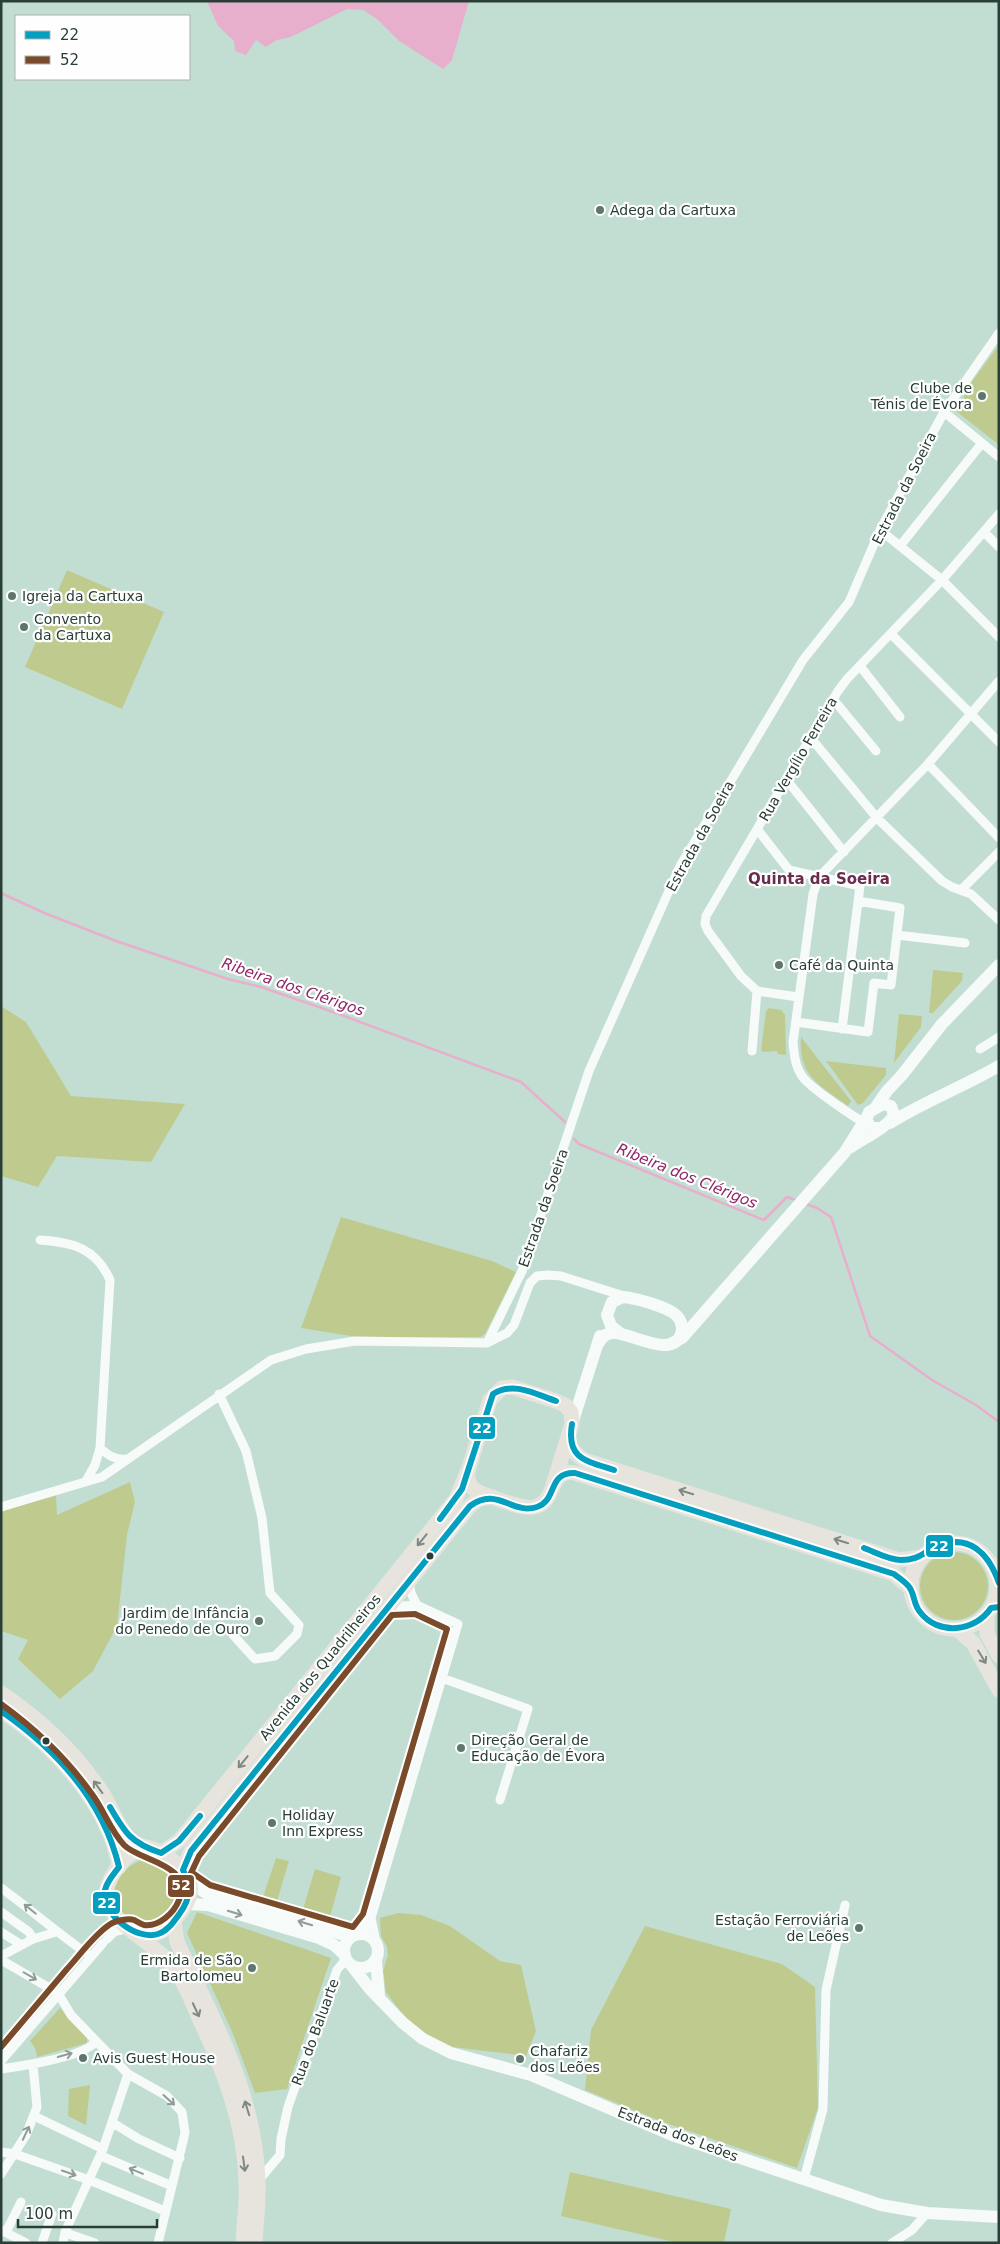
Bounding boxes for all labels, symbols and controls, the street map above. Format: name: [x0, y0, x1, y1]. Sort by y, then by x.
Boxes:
legend: [15, 15, 190, 80]
text: 22: [60, 26, 79, 44]
text: 52: [60, 51, 79, 69]
place label: Adega da Cartuxa: [610, 202, 736, 218]
marker: Adega da Cartuxa: [594, 204, 606, 216]
place label: Clube de Ténis de Évora: [870, 380, 972, 412]
marker: Clube de Ténis de Évora: [976, 390, 988, 402]
street label: Estrada da Soeira: [869, 429, 939, 547]
place label: Igreja da Cartuxa: [22, 588, 143, 604]
marker: Igreja da Cartuxa: [6, 590, 18, 602]
place label: Convento da Cartuxa: [34, 611, 111, 643]
marker: Convento da Cartuxa: [18, 621, 30, 633]
street label: Rua Vergílio Ferreira: [756, 694, 840, 824]
street label: Estrada da Soeira: [663, 778, 737, 894]
district label: Quinta da Soeira: [748, 870, 890, 888]
water label: Ribeira dos Clérigos: [219, 954, 367, 1020]
place label: Café da Quinta: [789, 957, 894, 973]
marker: Café da Quinta: [773, 959, 785, 971]
water label: Ribeira dos Clérigos: [614, 1140, 760, 1212]
street label: Estrada da Soeira: [515, 1147, 571, 1269]
line badge: 22: [468, 1416, 496, 1440]
text: 22: [472, 1420, 492, 1436]
one-way arrow: [678, 1487, 694, 1496]
one-way arrow: [417, 1534, 428, 1547]
line badge: 22: [925, 1534, 954, 1558]
one-way arrow: [833, 1536, 849, 1545]
text: 22: [929, 1538, 949, 1554]
unlabelled marker: [425, 1551, 435, 1561]
street label: Avenida dos Quadrilheiros: [256, 1591, 384, 1743]
place label: Jardim de Infância do Penedo de Ouro: [115, 1605, 249, 1637]
marker: Jardim de Infância do Penedo de Ouro: [253, 1615, 265, 1627]
one-way arrow: [977, 1649, 987, 1663]
place label: Direção Geral de Educação de Évora: [471, 1732, 605, 1764]
unlabelled marker: [41, 1736, 51, 1746]
marker: Direção Geral de Educação de Évora: [455, 1742, 467, 1754]
one-way arrow: [238, 1755, 249, 1768]
one-way arrow: [93, 1781, 103, 1795]
place label: Holiday Inn Express: [282, 1807, 363, 1839]
marker: Holiday Inn Express: [266, 1817, 278, 1829]
line badge: 52: [167, 1874, 195, 1898]
text: 52: [171, 1877, 191, 1893]
line badge: 22: [92, 1891, 121, 1915]
text: 22: [97, 1895, 117, 1911]
one-way arrow: [23, 1904, 36, 1915]
one-way arrow: [226, 1909, 242, 1919]
place label: Estação Ferroviária de Leões: [715, 1912, 849, 1944]
one-way arrow: [297, 1917, 313, 1927]
marker: Estação Ferroviária de Leões: [853, 1922, 865, 1934]
place label: Ermida de São Bartolomeu: [140, 1952, 242, 1984]
marker: Ermida de São Bartolomeu: [246, 1962, 258, 1974]
one-way arrow: [22, 1972, 36, 1982]
street label: Rua do Baluarte: [288, 1977, 342, 2087]
one-way arrow: [191, 2002, 201, 2017]
place label: Chafariz dos Leões: [530, 2043, 600, 2075]
one-way arrow: [57, 2050, 73, 2060]
place label: Avis Guest House: [93, 2050, 215, 2066]
marker: Avis Guest House: [77, 2052, 89, 2064]
marker: Chafariz dos Leões: [514, 2053, 526, 2065]
one-way arrow: [162, 2093, 175, 2105]
one-way arrow: [241, 2100, 251, 2116]
street label: Estrada dos Leões: [616, 2104, 740, 2164]
one-way arrow: [22, 2126, 32, 2141]
one-way arrow: [239, 2155, 249, 2171]
one-way arrow: [129, 2165, 144, 2175]
one-way arrow: [61, 2169, 76, 2178]
scale bar: [18, 2196, 156, 2228]
text: 100 m: [25, 2205, 73, 2223]

